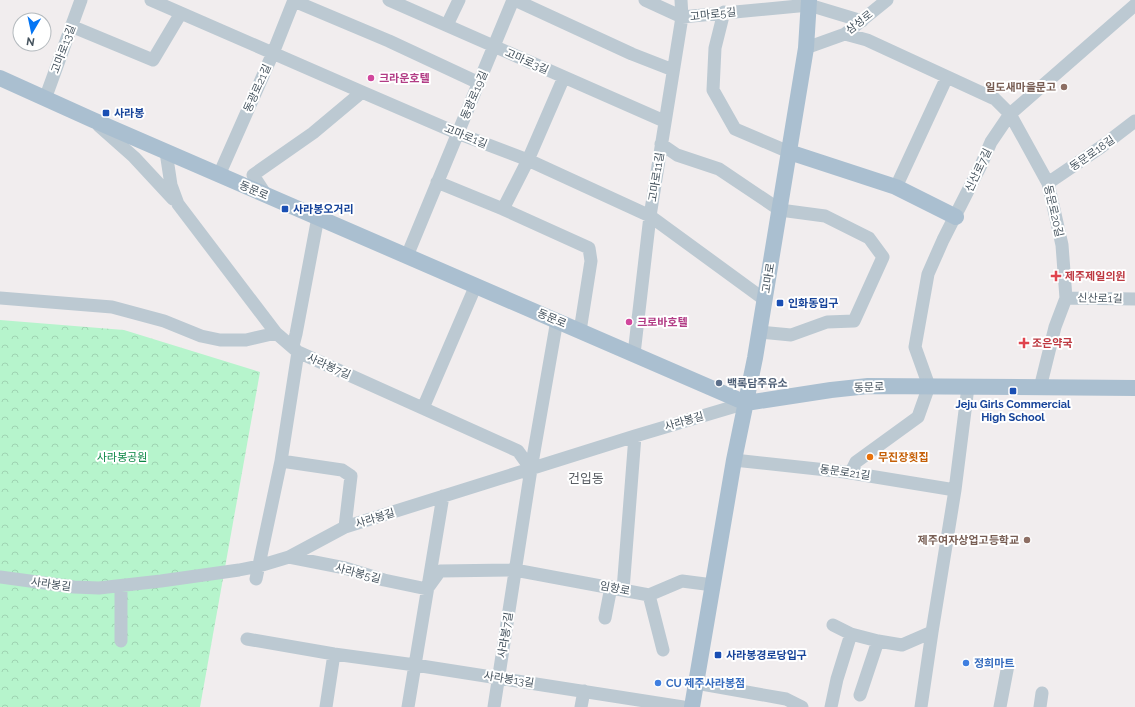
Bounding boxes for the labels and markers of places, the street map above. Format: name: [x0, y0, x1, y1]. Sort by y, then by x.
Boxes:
place label: 크라운호텔: [379, 72, 430, 85]
marker: 크라운호텔: [366, 73, 376, 83]
place label: 일도새마을문고: [985, 81, 1056, 94]
marker: 일도새마을문고: [1059, 82, 1069, 92]
place label: 사라봉: [114, 107, 144, 120]
marker: 사라봉: [101, 108, 111, 118]
place label: 사라봉오거리: [293, 203, 354, 216]
marker: 사라봉오거리: [280, 204, 290, 214]
marker: 제주제일의원: [1050, 270, 1062, 282]
place label: 제주제일의원: [1065, 270, 1126, 283]
place label: 인화동입구: [788, 297, 839, 310]
marker: 인화동입구: [775, 298, 785, 308]
place label: 크로바호텔: [637, 316, 688, 329]
marker: 크로바호텔: [624, 317, 634, 327]
place label: 조은약국: [1032, 337, 1072, 350]
marker: 조은약국: [1019, 338, 1029, 348]
place label: 백록담주유소: [727, 377, 788, 390]
marker: 백록담주유소: [714, 378, 724, 388]
marker: Jeju Girls Commercial High School: [1008, 386, 1018, 396]
place label: Jeju Girls Commercial High School: [955, 398, 1071, 424]
place label: 무진장횟집: [878, 451, 929, 464]
marker: 무진장횟집: [865, 452, 875, 462]
place label: 제주여자상업고등학교: [918, 534, 1019, 547]
marker: 제주여자상업고등학교: [1022, 535, 1032, 545]
place label: 사라봉경로당입구: [726, 649, 807, 662]
marker: 사라봉경로당입구: [713, 650, 723, 660]
place label: 정희마트: [974, 657, 1014, 670]
marker: 정희마트: [961, 658, 971, 668]
place label: CU 제주사라봉점: [666, 677, 745, 690]
marker: CU 제주사라봉점: [653, 678, 663, 688]

